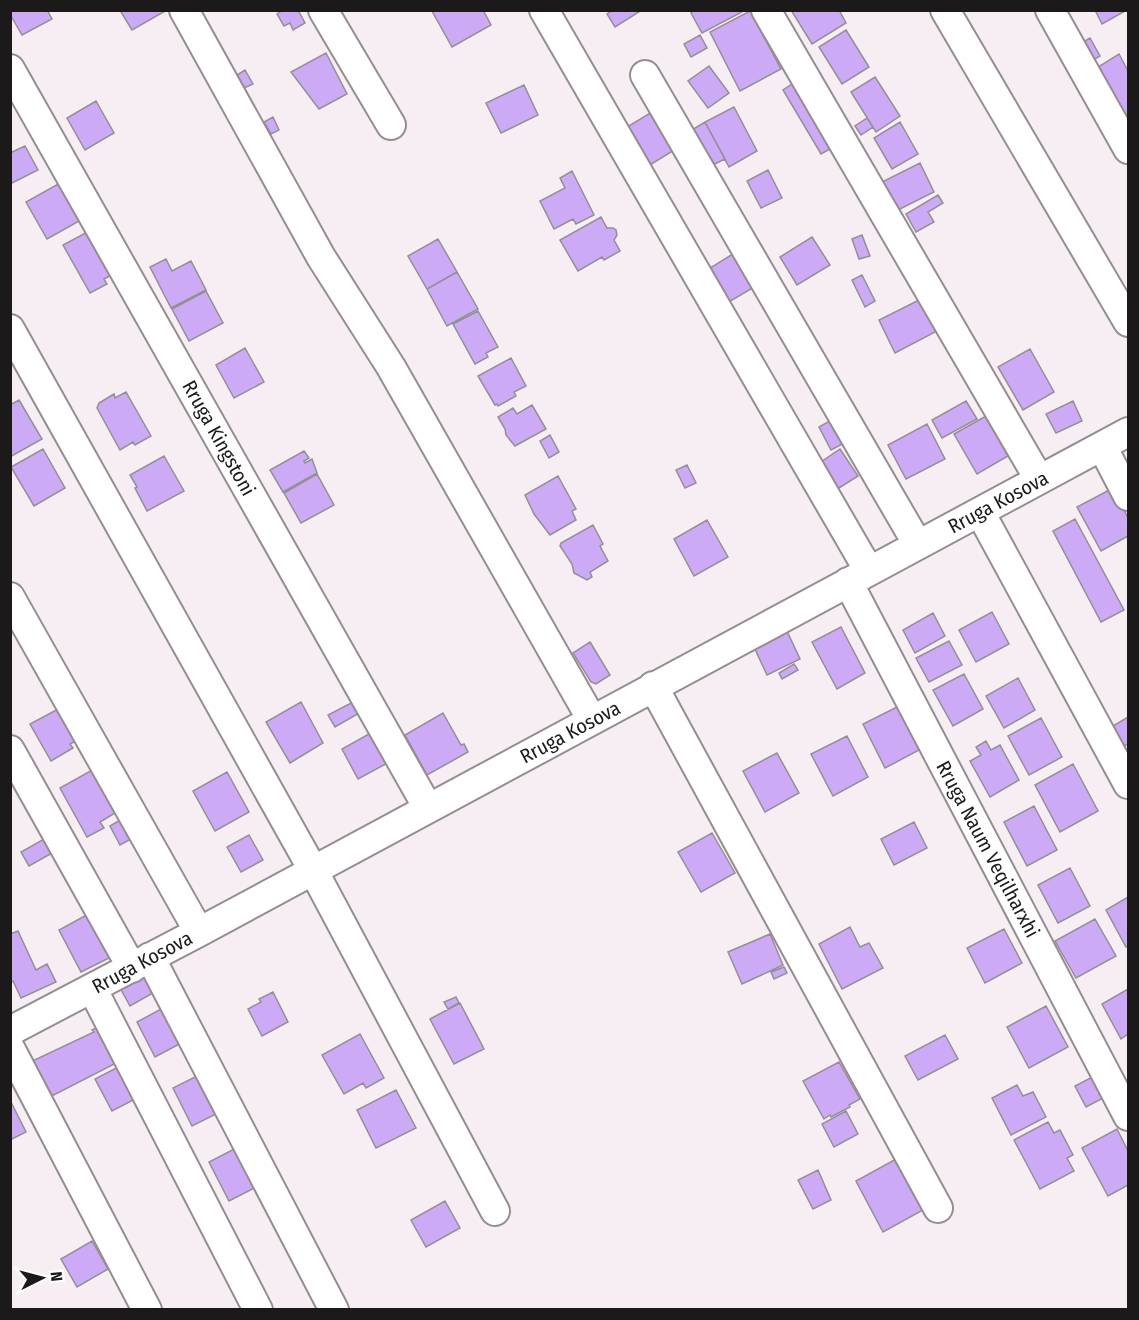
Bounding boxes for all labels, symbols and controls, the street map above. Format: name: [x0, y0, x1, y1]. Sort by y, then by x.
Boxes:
street label: Rruga Kingstoni: [177, 376, 261, 500]
street label: Rruga Kosova: [944, 466, 1052, 538]
street label: Rruga Kosova: [516, 696, 624, 768]
street label: Rruga Naum Veqilharxhi: [931, 757, 1045, 941]
street label: Rruga Kosova: [88, 926, 196, 998]
north arrow: [12, 1248, 72, 1308]
text: N: [46, 1271, 66, 1282]

